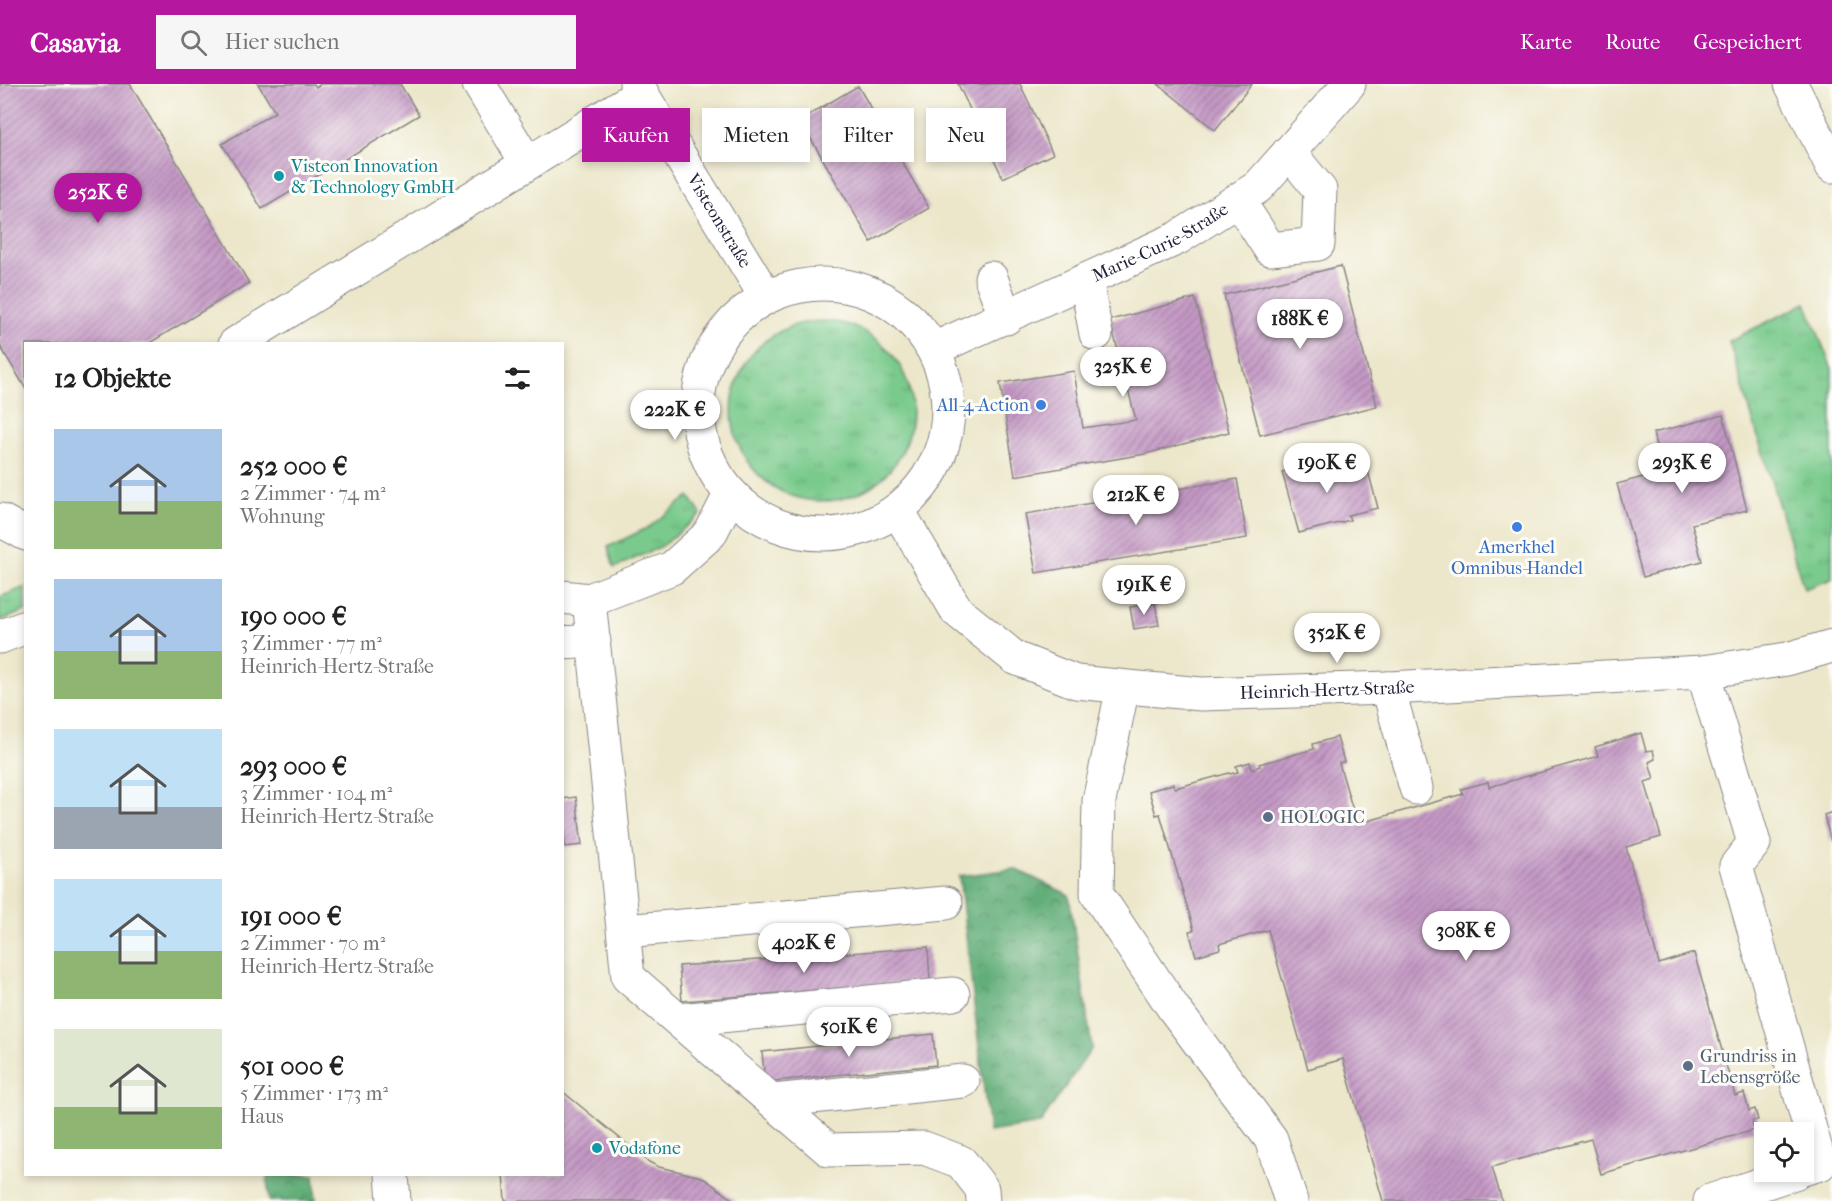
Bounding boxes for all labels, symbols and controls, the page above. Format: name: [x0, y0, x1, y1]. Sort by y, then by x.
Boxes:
search box: [156, 15, 576, 69]
text: Casavia: [30, 26, 120, 59]
icon: search: [177, 26, 210, 59]
text: Hier suchen: [225, 29, 340, 55]
text: Karte: [1520, 30, 1572, 54]
text: Route: [1605, 30, 1660, 54]
text: Gespeichert: [1693, 30, 1802, 54]
chip: Kaufen: [582, 108, 690, 162]
chip: Mieten: [702, 108, 810, 162]
chip: Filter: [822, 108, 914, 162]
chip: Neu: [926, 108, 1006, 162]
place label: Visteon Innovation & Technology GmbH: [290, 156, 455, 198]
marker: Visteon Innovation & Technology GmbH: [272, 169, 286, 183]
street label: Visteonstraße: [682, 169, 756, 272]
pin: 252K €: [49, 173, 147, 224]
text: 252K €: [68, 181, 128, 204]
street label: Marie-Curie-Straße: [1089, 198, 1232, 286]
pin: 188K €: [1251, 299, 1349, 350]
text: 188K €: [1271, 307, 1329, 330]
pin: 325K €: [1074, 347, 1172, 398]
text: 325K €: [1094, 355, 1152, 378]
icon: filters: [501, 362, 534, 395]
text: 12 Objekte: [54, 363, 171, 394]
pin: 222K €: [626, 390, 724, 441]
place label: All-4-Action: [936, 395, 1030, 416]
text: 222K €: [644, 398, 706, 421]
marker: All-4-Action: [1034, 398, 1048, 412]
pin: 190K €: [1278, 443, 1376, 494]
pin: 293K €: [1633, 443, 1731, 494]
text: 252 000 €: [240, 451, 348, 482]
text: 190K €: [1297, 451, 1357, 474]
text: 293K €: [1652, 451, 1712, 474]
icon: home: [102, 453, 174, 525]
pin: 212K €: [1087, 475, 1185, 526]
text: 2 Zimmer · 74 m²: [240, 482, 386, 505]
text: 212K €: [1107, 483, 1165, 506]
text: Wohnung: [240, 505, 325, 528]
marker: Amerkhel Omnibus-Handel: [1510, 520, 1524, 534]
place label: Amerkhel Omnibus-Handel: [1451, 537, 1583, 579]
pin: 191K €: [1095, 565, 1193, 616]
text: 191K €: [1116, 573, 1172, 596]
text: 190 000 €: [240, 601, 347, 632]
icon: home: [102, 603, 174, 675]
pin: 352K €: [1288, 613, 1386, 664]
text: 352K €: [1308, 621, 1366, 644]
text: 3 Zimmer · 77 m²: [240, 632, 382, 655]
text: Heinrich-Hertz-Straße: [240, 655, 434, 678]
street label: Heinrich-Hertz-Straße: [1239, 676, 1415, 703]
text: 293 000 €: [240, 751, 347, 782]
icon: home: [102, 753, 174, 825]
text: 3 Zimmer · 104 m²: [240, 782, 392, 805]
text: Heinrich-Hertz-Straße: [240, 805, 434, 828]
place label: HOLOGIC: [1280, 807, 1365, 828]
marker: HOLOGIC: [1261, 810, 1275, 824]
text: 191 000 €: [240, 901, 342, 932]
icon: home: [102, 903, 174, 975]
pin: 308K €: [1417, 911, 1515, 962]
text: 308K €: [1436, 919, 1496, 942]
pin: 402K €: [755, 923, 853, 974]
text: 402K €: [772, 931, 836, 954]
text: 2 Zimmer · 70 m²: [240, 932, 385, 955]
text: Heinrich-Hertz-Straße: [240, 955, 434, 978]
pin: 501K €: [800, 1007, 898, 1058]
text: 501K €: [820, 1015, 878, 1038]
place label: Grundriss in Lebensgröße: [1700, 1046, 1800, 1088]
text: 501 000 €: [240, 1051, 344, 1082]
icon: home: [102, 1053, 174, 1125]
marker: Grundriss in Lebensgröße: [1681, 1059, 1695, 1073]
text: 5 Zimmer · 173 m²: [240, 1082, 388, 1105]
text: Haus: [240, 1105, 284, 1128]
map controls: [1754, 1122, 1814, 1182]
button: locate: [1754, 1122, 1814, 1182]
place label: Vodafone: [608, 1138, 681, 1159]
marker: Vodafone: [590, 1141, 604, 1155]

